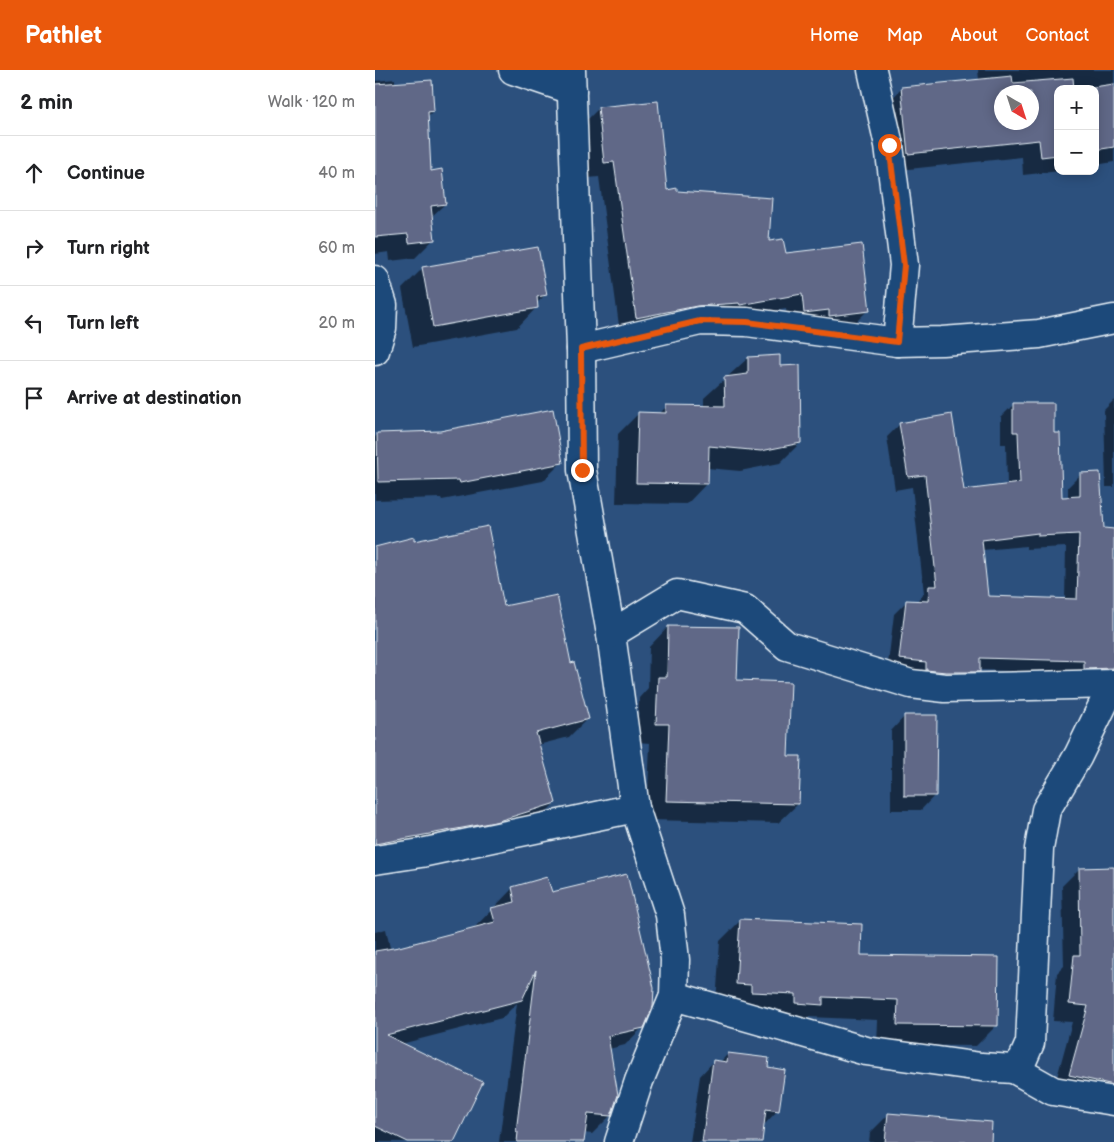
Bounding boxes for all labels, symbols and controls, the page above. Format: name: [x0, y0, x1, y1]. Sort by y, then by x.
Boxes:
text: Pathlet: [25, 21, 102, 50]
text: Home: [810, 25, 859, 46]
text: Map: [887, 25, 923, 46]
text: About: [951, 25, 998, 46]
text: Contact: [1026, 25, 1089, 46]
north arrow: [994, 85, 1039, 130]
map controls: [1054, 85, 1099, 175]
button: +: [1054, 85, 1099, 130]
text: 2 min: [20, 90, 73, 115]
text: Walk · 120 m: [268, 93, 355, 112]
button: −: [1054, 130, 1099, 175]
route start: [878, 134, 901, 157]
icon: ahead: [20, 159, 48, 187]
text: Continue: [67, 162, 145, 185]
text: 40 m: [318, 164, 355, 183]
icon: right: [20, 234, 48, 262]
text: Turn right: [67, 237, 150, 260]
text: 60 m: [318, 239, 355, 258]
icon: left: [20, 309, 48, 337]
text: Turn left: [67, 312, 139, 335]
text: 20 m: [319, 314, 355, 333]
icon: arrive: [20, 384, 48, 412]
text: Arrive at destination: [67, 387, 242, 410]
route end: [571, 459, 594, 482]

